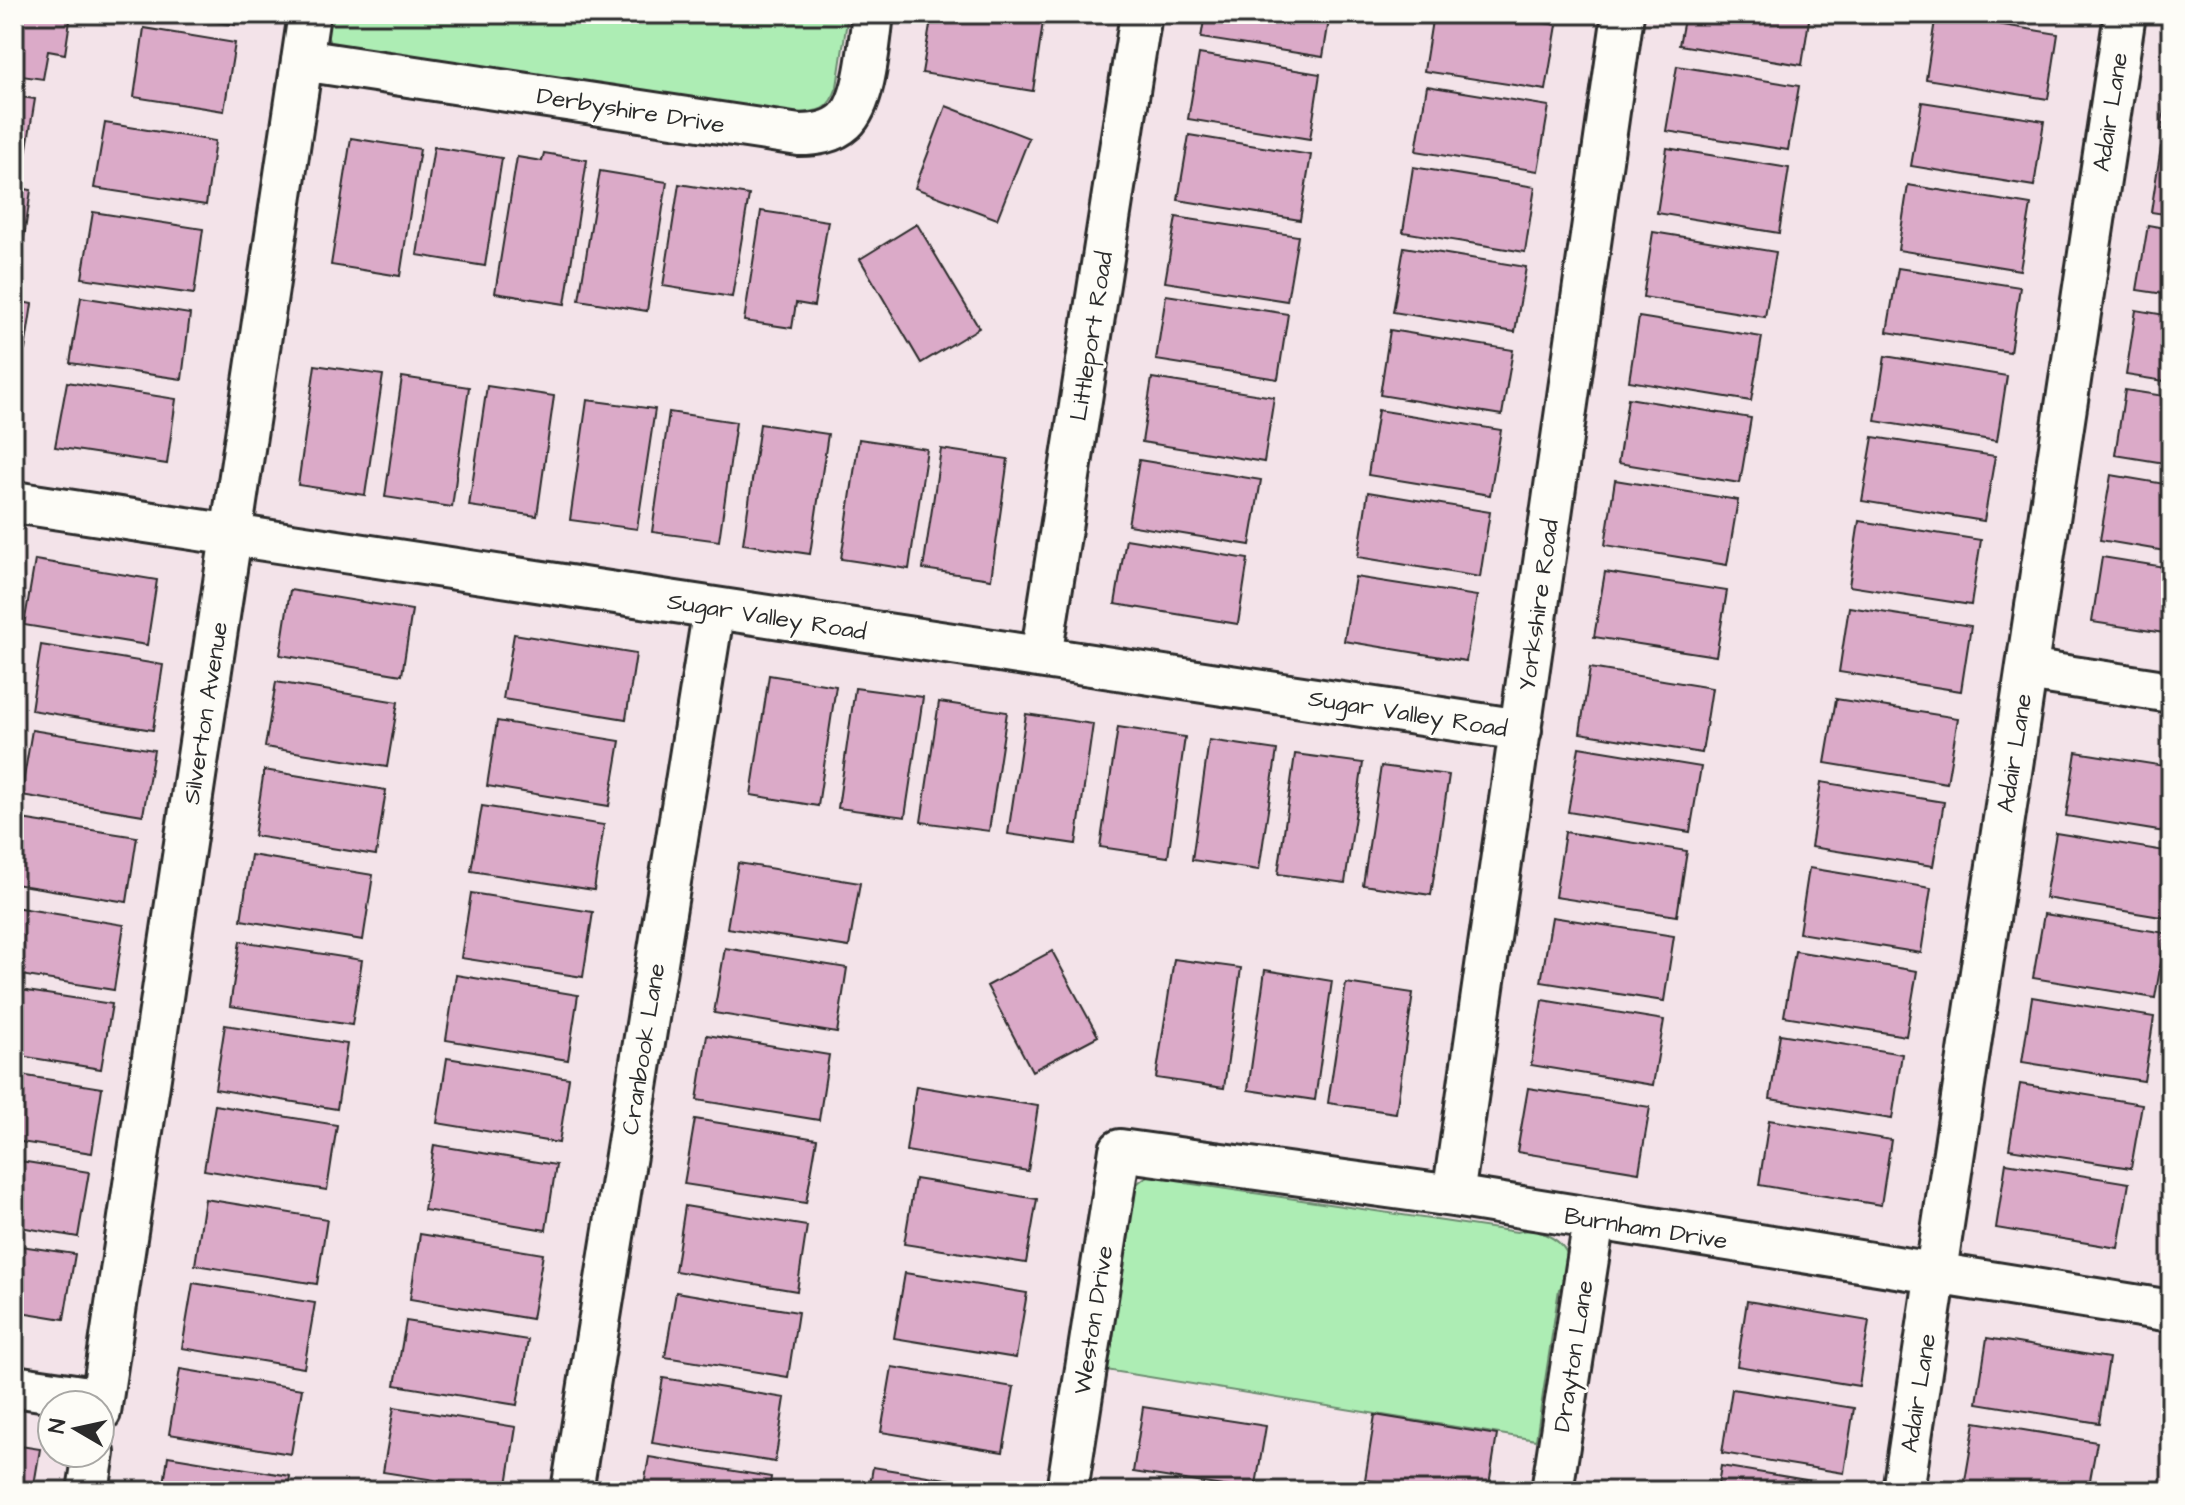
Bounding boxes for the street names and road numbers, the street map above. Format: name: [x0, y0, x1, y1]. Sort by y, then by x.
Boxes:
street label: Adair Lane: [2085, 50, 2137, 174]
street label: Derbyshire Drive: [534, 79, 727, 144]
street label: Littleport Road: [1062, 249, 1122, 423]
street label: Yorkshire Road: [1510, 517, 1568, 693]
street label: Sugar Valley Road: [665, 584, 869, 650]
street label: Silverton Avenue: [175, 619, 237, 807]
street label: Sugar Valley Road: [1306, 681, 1510, 747]
street label: Adair Lane: [1989, 691, 2041, 815]
street label: Cranbook Lane: [614, 961, 674, 1137]
street label: Burnham Drive: [1562, 1199, 1730, 1259]
street label: Weston Drive: [1065, 1243, 1123, 1397]
street label: Drayton Lane: [1545, 1278, 1604, 1434]
street label: Adair Lane: [1893, 1331, 1945, 1455]

